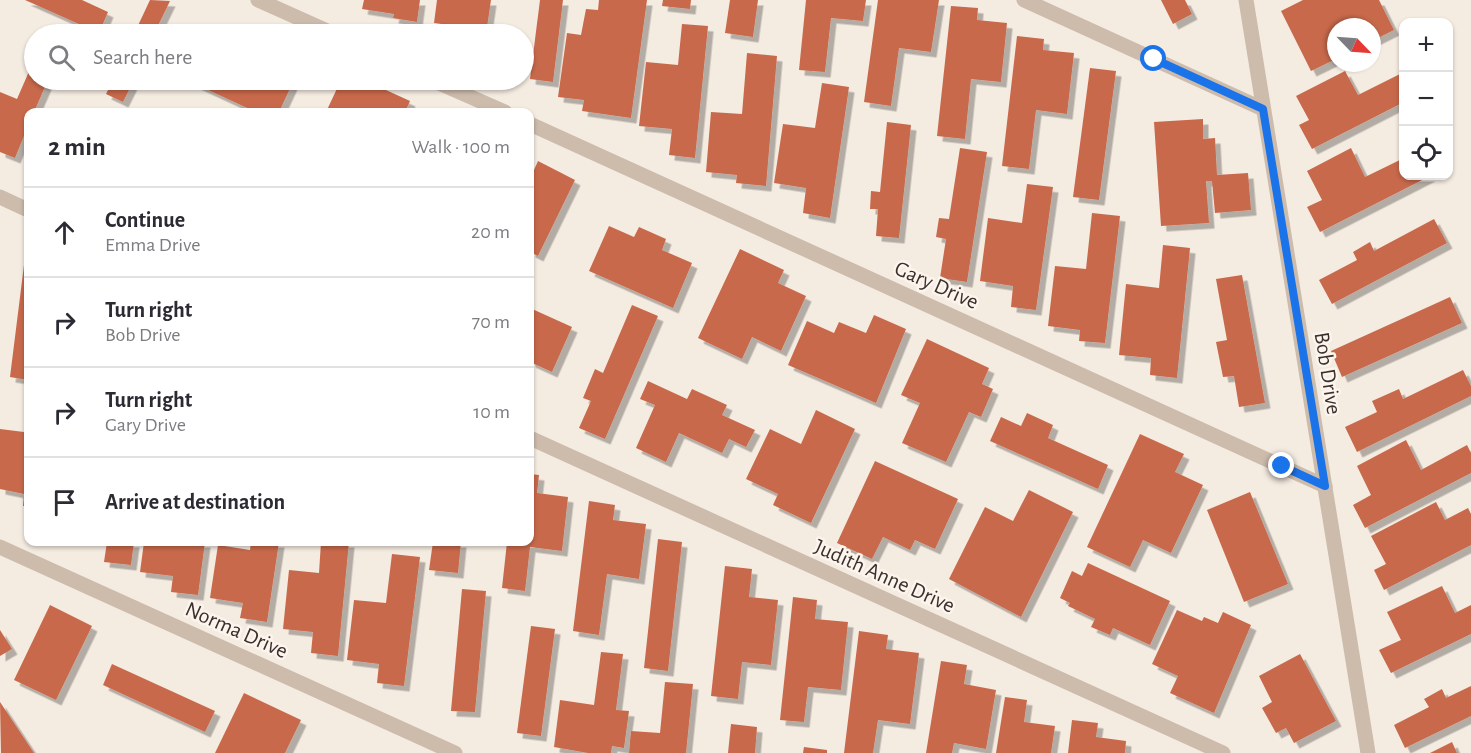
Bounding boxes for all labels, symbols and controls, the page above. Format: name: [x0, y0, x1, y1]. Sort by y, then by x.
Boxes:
north arrow: [1327, 18, 1381, 72]
map controls: [1399, 18, 1453, 180]
button: +: [1399, 18, 1453, 72]
search box: [24, 24, 534, 90]
icon: search: [45, 41, 78, 74]
route start: [1140, 45, 1166, 71]
text: Search here: [93, 46, 192, 68]
button: −: [1399, 72, 1453, 126]
button: locate: [1399, 126, 1453, 180]
text: 2 min: [48, 134, 106, 160]
text: Walk · 100 m: [411, 137, 510, 157]
text: Continue: [105, 209, 185, 231]
icon: ahead: [48, 216, 81, 249]
text: 20 m: [471, 222, 510, 242]
text: Emma Drive: [105, 235, 200, 255]
street label: Gary Drive: [891, 257, 982, 313]
text: Turn right: [105, 299, 192, 321]
icon: right: [48, 306, 81, 339]
text: 70 m: [472, 312, 510, 332]
text: Bob Drive: [105, 325, 181, 345]
street label: Bob Drive: [1311, 330, 1345, 416]
text: Turn right: [105, 389, 192, 411]
icon: right: [48, 396, 81, 429]
text: 10 m: [473, 402, 510, 422]
text: Gary Drive: [105, 415, 186, 435]
route end: [1268, 452, 1294, 478]
icon: arrive: [48, 486, 81, 519]
text: Arrive at destination: [105, 491, 285, 513]
street label: Judith Anne Drive: [811, 535, 958, 617]
street label: Norma Drive: [182, 598, 291, 662]

